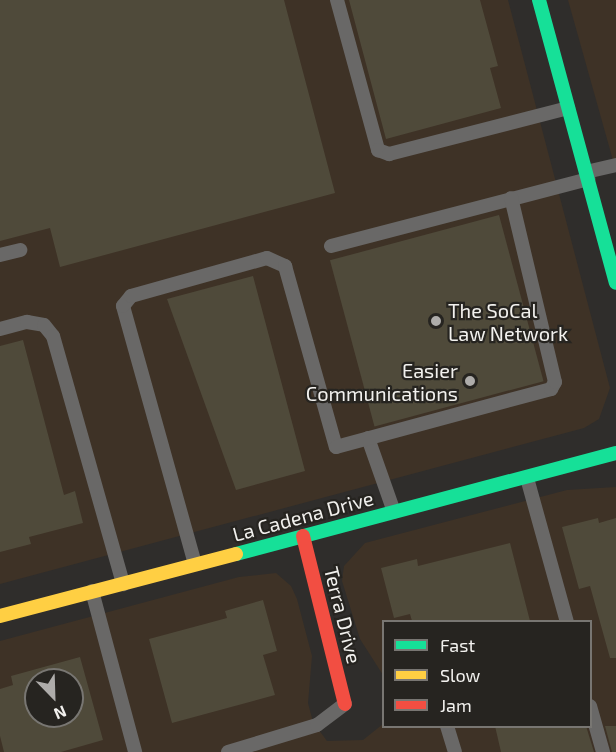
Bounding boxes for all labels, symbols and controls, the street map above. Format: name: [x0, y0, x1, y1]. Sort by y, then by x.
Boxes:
place label: The SoCal Law Network: [448, 298, 569, 345]
marker: The SoCal Law Network: [429, 314, 443, 328]
place label: Easier Communications: [306, 358, 458, 405]
marker: Easier Communications: [463, 374, 477, 388]
street label: La Cadena Drive: [230, 486, 376, 546]
street label: Terra Drive: [319, 564, 367, 666]
legend: [382, 620, 592, 728]
text: Fast: [440, 634, 475, 656]
text: Slow: [440, 664, 480, 686]
north arrow: [24, 668, 84, 728]
text: Jam: [440, 694, 472, 716]
text: N: [51, 702, 69, 724]

